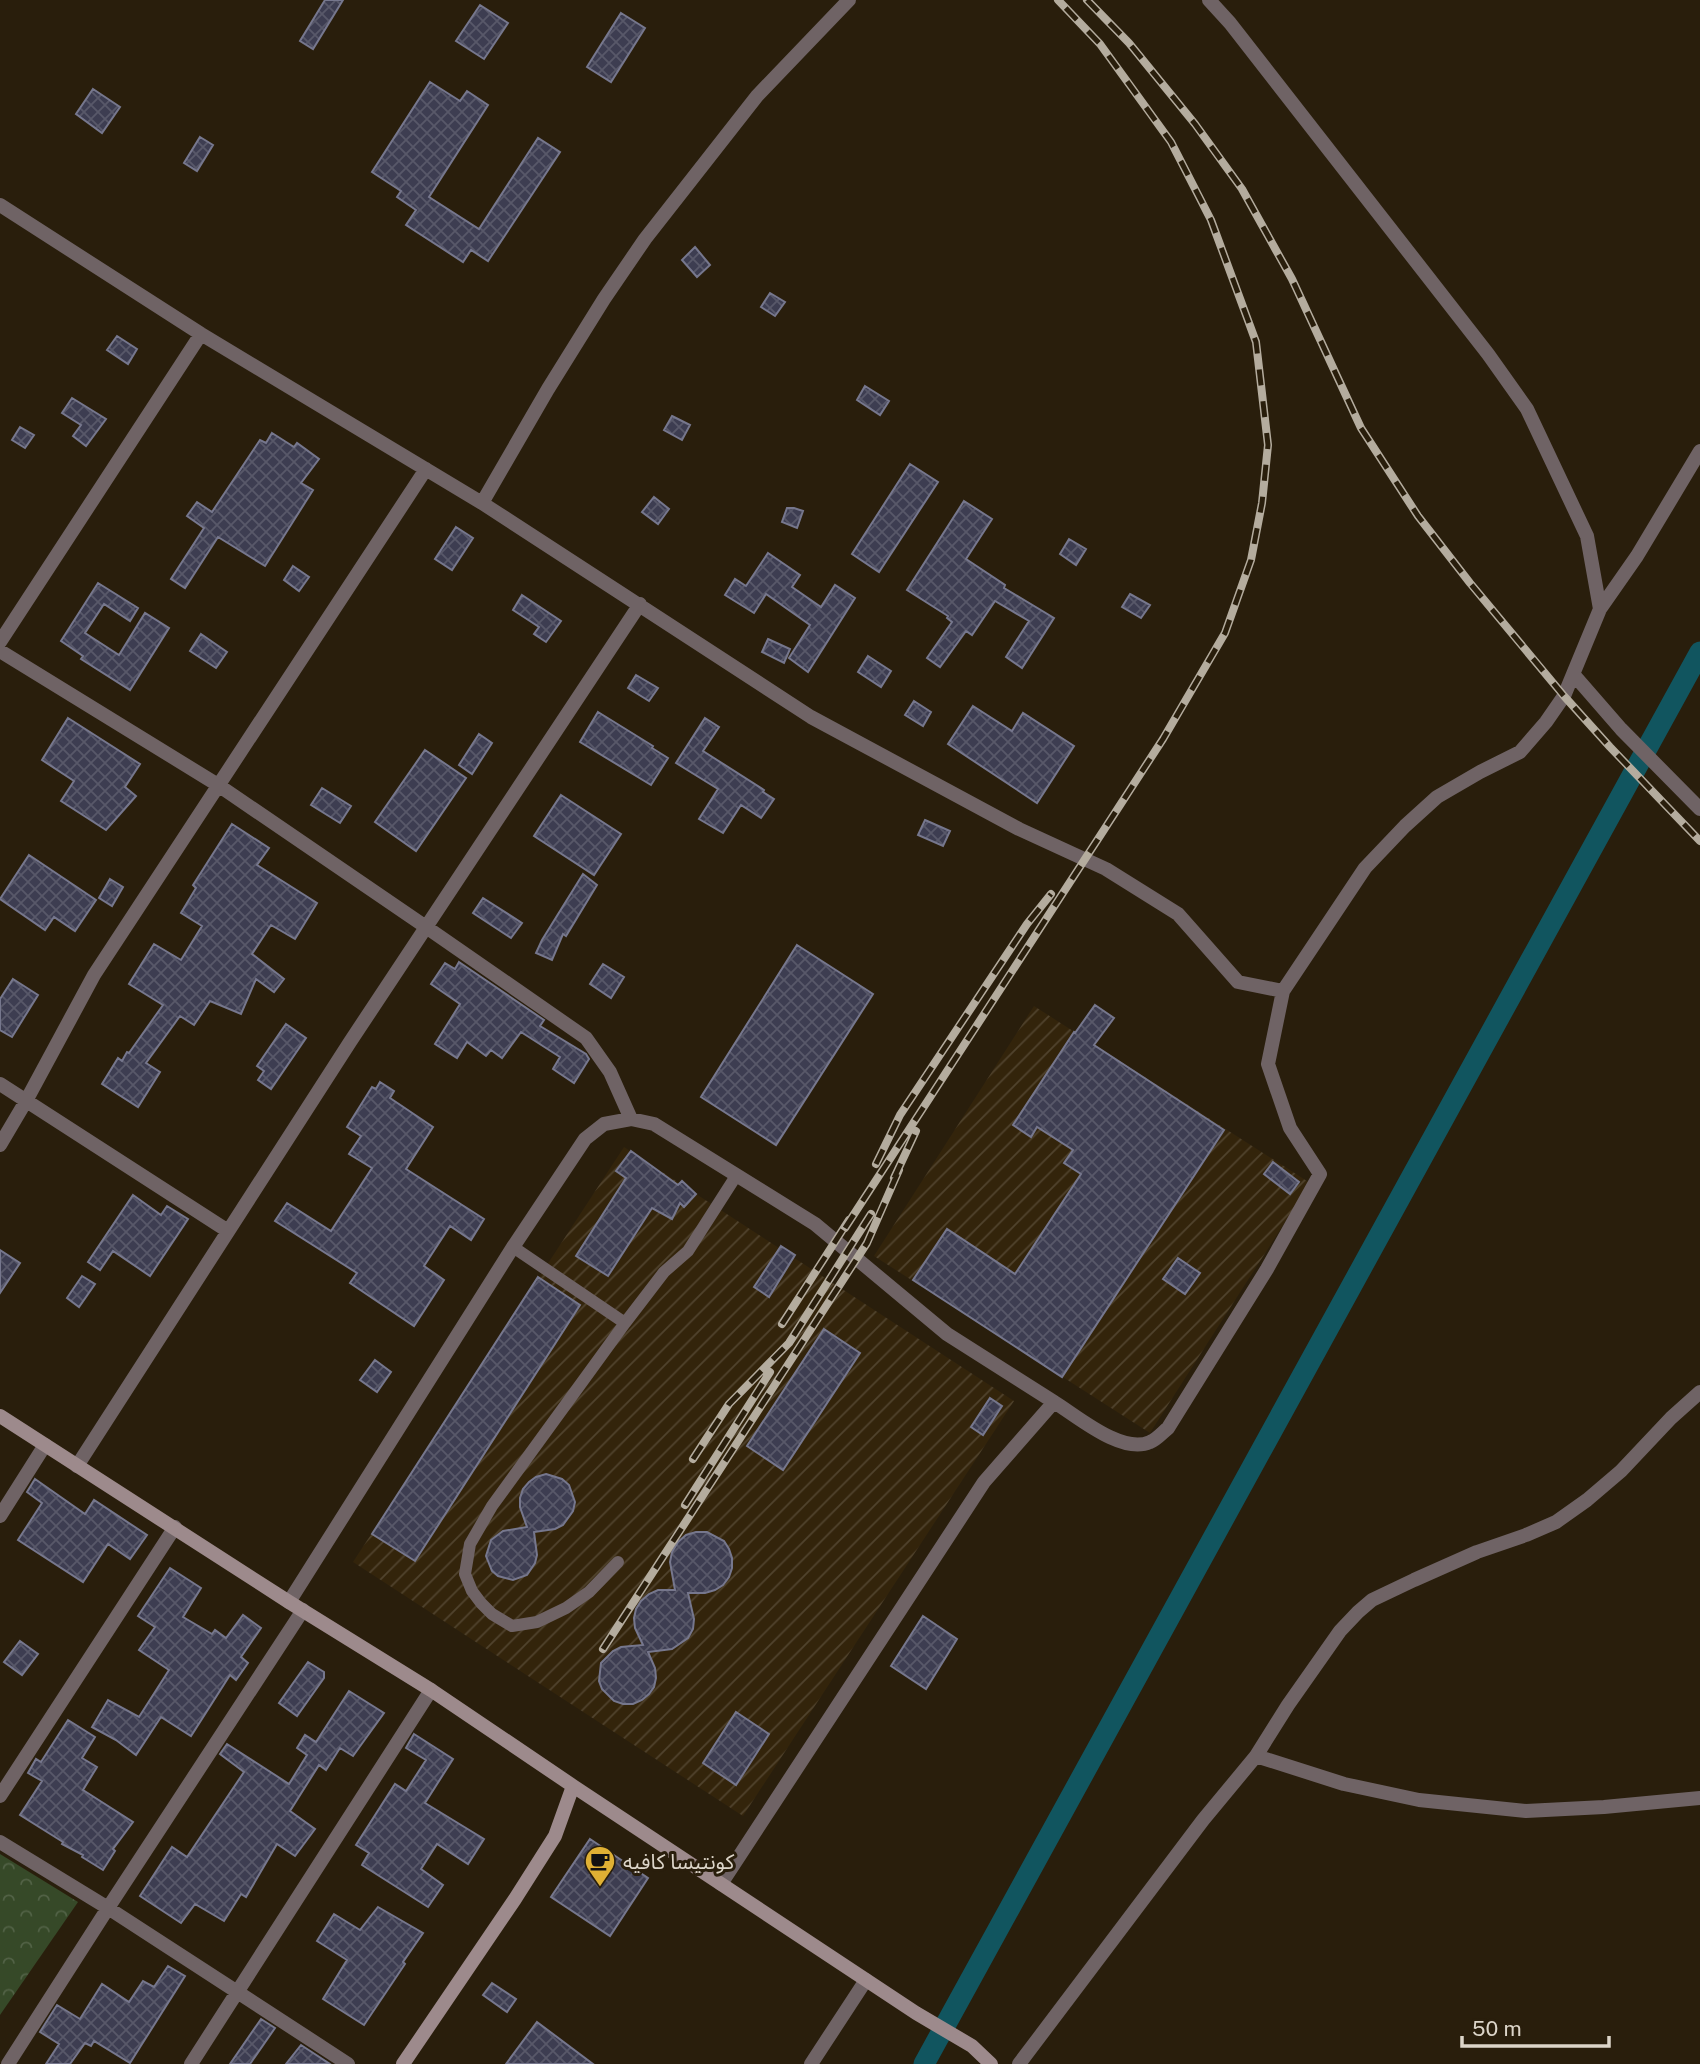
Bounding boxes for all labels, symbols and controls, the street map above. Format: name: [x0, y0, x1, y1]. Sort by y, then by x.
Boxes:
cafe icon: كونتيسا كافيه: [583, 1844, 617, 1888]
place label: كونتيسا كافيه: [623, 1849, 734, 1874]
scale bar: [1462, 2004, 1609, 2048]
text: 50 m: [1472, 2016, 1522, 2041]

